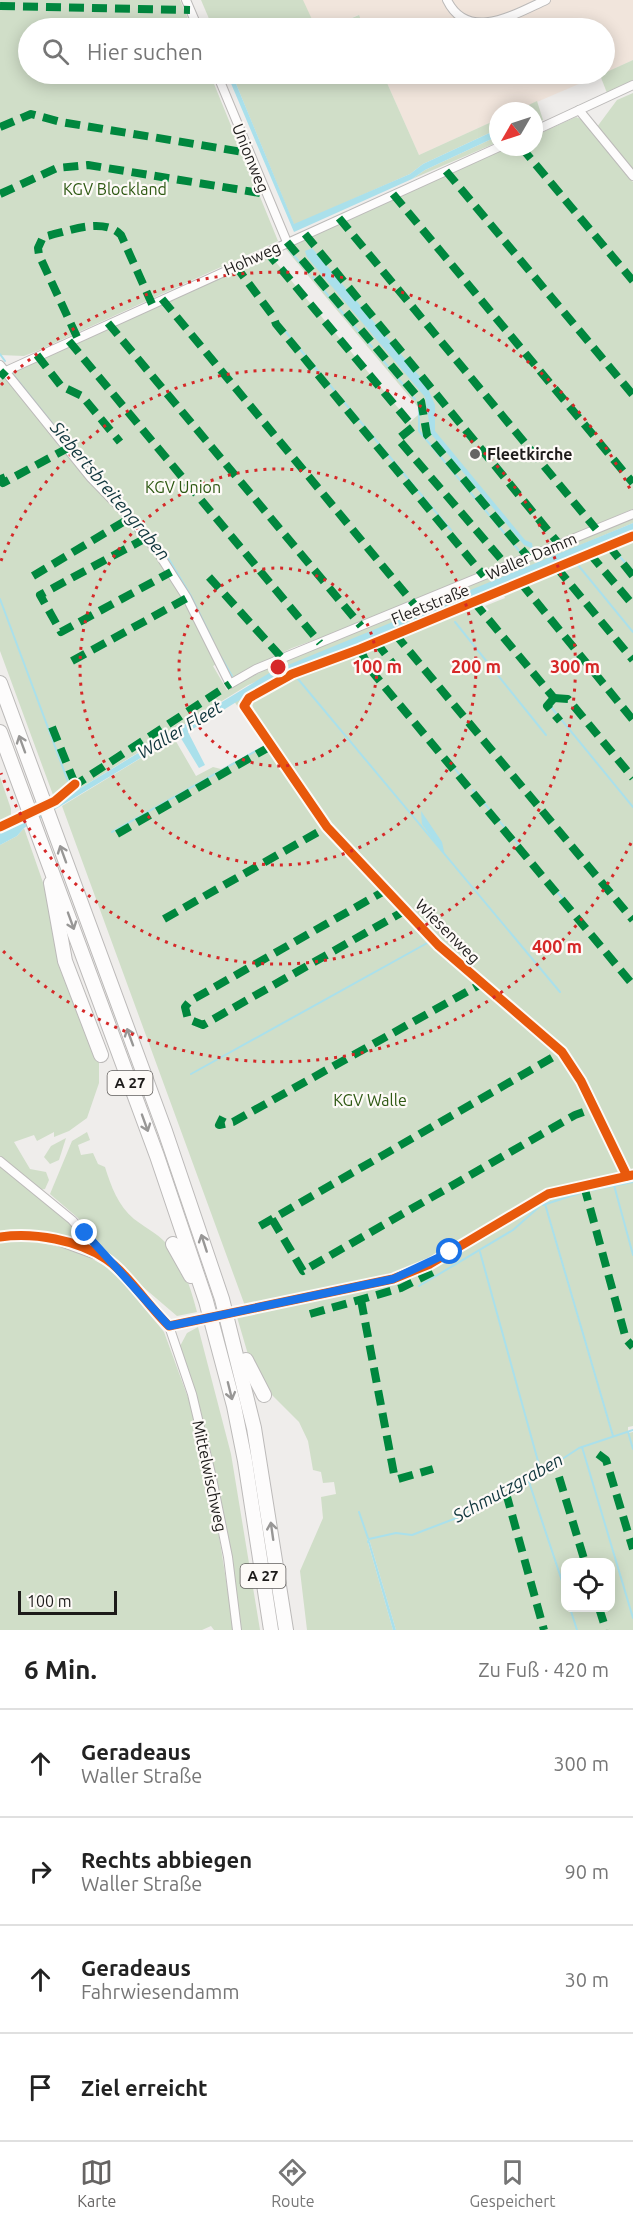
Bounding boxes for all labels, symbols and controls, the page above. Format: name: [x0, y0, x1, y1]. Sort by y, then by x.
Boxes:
search box: [18, 18, 615, 84]
icon: search: [39, 35, 72, 68]
text: Hier suchen: [87, 39, 203, 64]
north arrow: [489, 102, 543, 156]
street label: Unionweg: [229, 121, 273, 195]
park label: KGV Blockland: [63, 180, 167, 198]
street label: Hohweg: [221, 238, 283, 278]
water label: Siebertsbreitengraben: [46, 416, 175, 564]
place label: Fleetkirche: [487, 445, 572, 463]
marker: Fleetkirche: [468, 447, 482, 461]
park label: KGV Union: [145, 478, 221, 496]
street label: Waller Damm: [483, 529, 579, 583]
street label: Fleetstraße: [388, 580, 472, 628]
text: 100 m: [352, 656, 402, 676]
text: 200 m: [451, 656, 501, 676]
text: 300 m: [550, 656, 600, 676]
centre of rings: [268, 657, 288, 677]
water label: Waller Fleet: [134, 696, 226, 762]
one-way arrow: [16, 735, 27, 753]
one-way arrow: [56, 845, 67, 864]
street label: Wiesenweg: [412, 895, 484, 967]
one-way arrow: [66, 911, 77, 930]
text: 400 m: [532, 936, 582, 956]
one-way arrow: [124, 1028, 135, 1047]
road number: A 27: [108, 1071, 152, 1095]
park label: KGV Walle: [333, 1091, 407, 1109]
one-way arrow: [141, 1114, 152, 1132]
route end: [71, 1219, 97, 1245]
one-way arrow: [197, 1234, 208, 1253]
route start: [436, 1238, 462, 1264]
one-way arrow: [225, 1381, 237, 1400]
street label: Mittelwischweg: [189, 1419, 231, 1533]
water label: Schmutzgraben: [448, 1449, 566, 1526]
one-way arrow: [266, 1521, 277, 1541]
map controls: [561, 1558, 615, 1612]
button: locate: [561, 1558, 615, 1612]
road number: A 27: [240, 1564, 286, 1588]
scale bar: [18, 1588, 117, 1616]
text: 100 m: [27, 1592, 72, 1610]
text: 6 Min.: [24, 1655, 97, 1684]
text: Zu Fuß · 420 m: [478, 1658, 609, 1681]
text: Geradeaus: [81, 1739, 191, 1764]
icon: ahead: [24, 1747, 57, 1780]
text: 300 m: [553, 1752, 609, 1775]
text: Waller Straße: [81, 1764, 202, 1787]
text: Rechts abbiegen: [81, 1847, 252, 1872]
icon: right: [24, 1855, 57, 1888]
text: 90 m: [565, 1860, 609, 1883]
text: Waller Straße: [81, 1872, 202, 1895]
text: Geradeaus: [81, 1955, 191, 1980]
icon: ahead: [24, 1963, 57, 1996]
text: 30 m: [565, 1968, 609, 1991]
text: Fahrwiesendamm: [81, 1980, 240, 2003]
icon: arrive: [24, 2071, 57, 2104]
text: Ziel erreicht: [81, 2075, 208, 2100]
tab: Karte: [77, 2156, 116, 2210]
tab: Route: [271, 2156, 315, 2210]
tab: Gespeichert: [469, 2156, 556, 2210]

